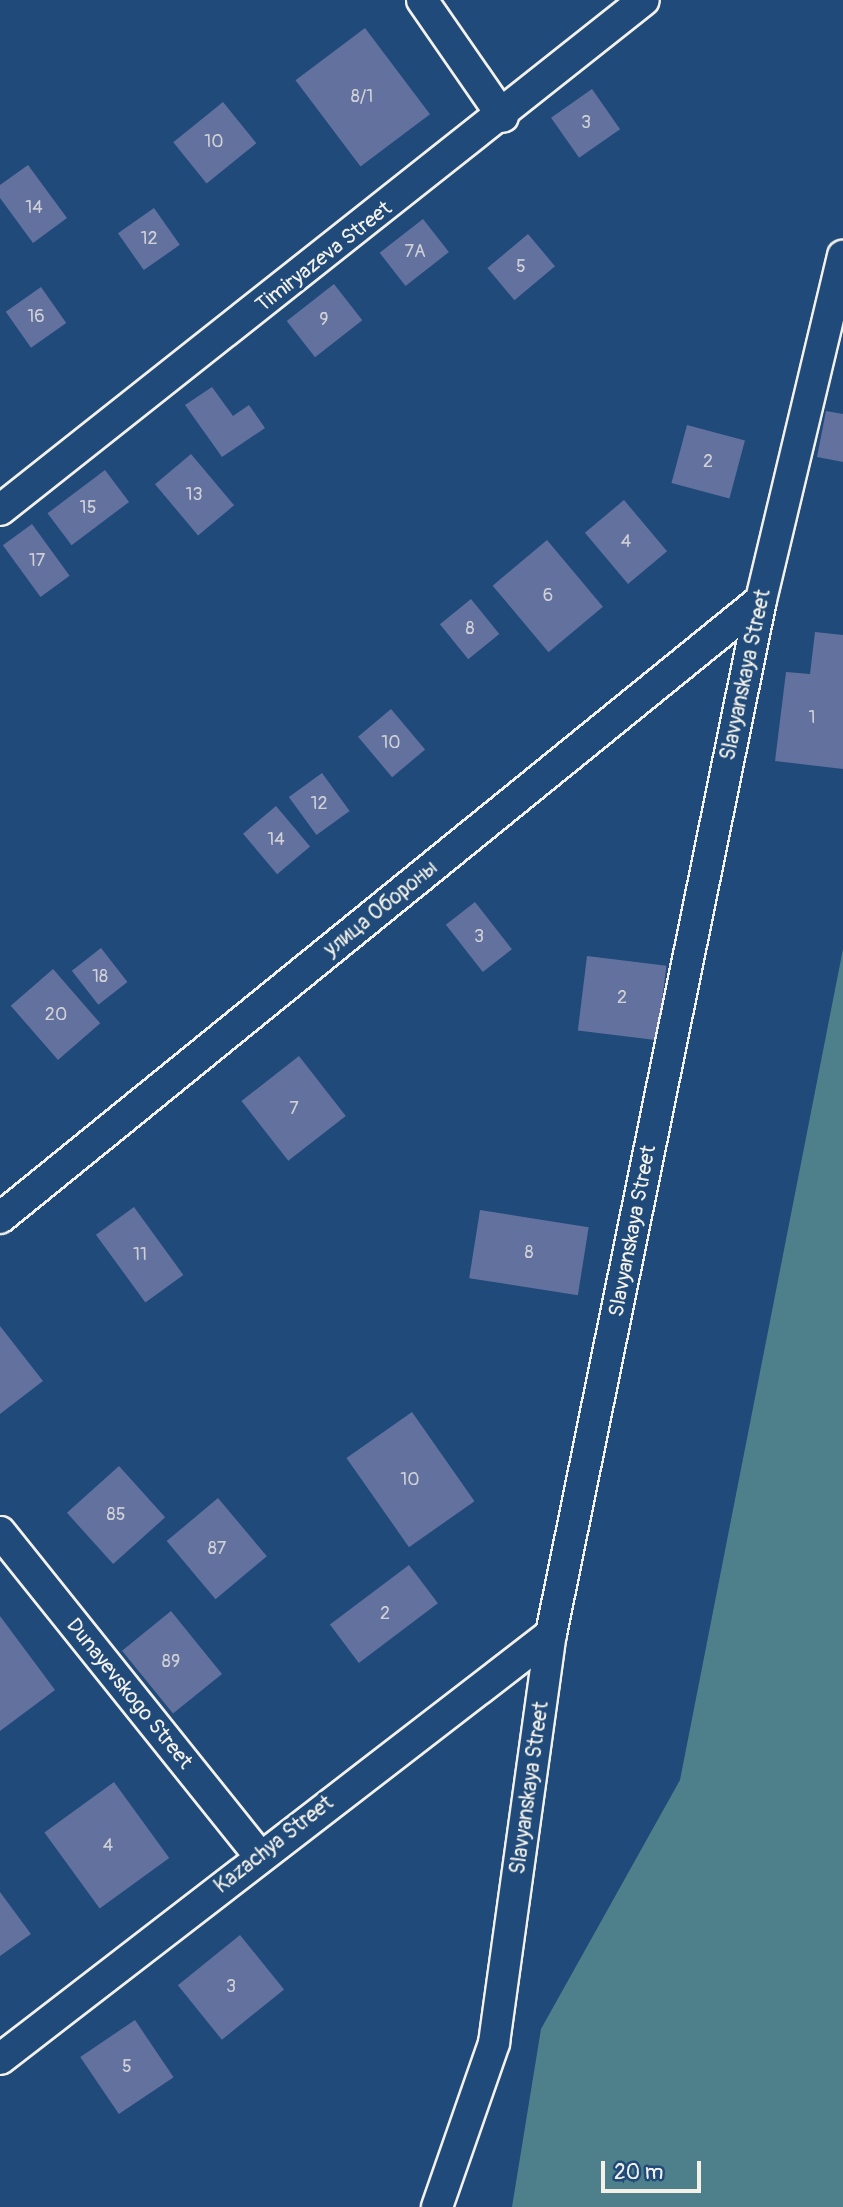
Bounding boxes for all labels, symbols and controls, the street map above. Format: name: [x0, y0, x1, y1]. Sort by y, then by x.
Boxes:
house number: 8/1: [351, 86, 373, 108]
house number: 3: [581, 112, 591, 134]
house number: 10: [204, 131, 224, 153]
street label: Timiryazeva Street: [251, 196, 397, 318]
house number: 14: [25, 197, 43, 219]
house number: 12: [140, 228, 158, 250]
house number: 7А: [404, 241, 426, 263]
house number: 5: [516, 256, 526, 278]
house number: 16: [27, 306, 45, 328]
house number: 9: [319, 309, 329, 331]
house number: 2: [703, 451, 713, 473]
house number: 13: [185, 484, 203, 506]
house number: 15: [80, 497, 96, 519]
house number: 4: [621, 531, 631, 553]
house number: 17: [29, 550, 45, 572]
house number: 6: [543, 585, 553, 607]
street label: Slavyanskaya Street: [716, 587, 776, 763]
house number: 8: [465, 618, 475, 640]
house number: 1: [808, 707, 816, 729]
house number: 10: [381, 732, 401, 754]
house number: 12: [310, 793, 328, 815]
house number: 14: [267, 829, 285, 851]
street label: улица Обороны: [319, 856, 443, 962]
house number: 3: [474, 926, 484, 948]
house number: 18: [92, 966, 108, 988]
house number: 2: [617, 987, 627, 1009]
house number: 20: [45, 1004, 67, 1026]
house number: 7: [289, 1098, 299, 1120]
street label: Slavyanskaya Street: [604, 1143, 662, 1319]
house number: 8: [524, 1242, 534, 1264]
house number: 11: [133, 1244, 147, 1266]
house number: 10: [400, 1469, 420, 1491]
house number: 85: [107, 1504, 125, 1526]
house number: 87: [208, 1538, 226, 1560]
house number: 2: [380, 1603, 390, 1625]
street label: Dunayevskogo Street: [61, 1614, 197, 1774]
house number: 89: [162, 1651, 180, 1673]
street label: Slavyanskaya Street: [505, 1700, 555, 1876]
street label: Kazachya Street: [210, 1791, 338, 1899]
house number: 4: [103, 1835, 113, 1857]
house number: 3: [226, 1976, 236, 1998]
house number: 5: [122, 2056, 132, 2078]
scale bar: [605, 2148, 705, 2192]
text: 20 m: [614, 2159, 663, 2186]

